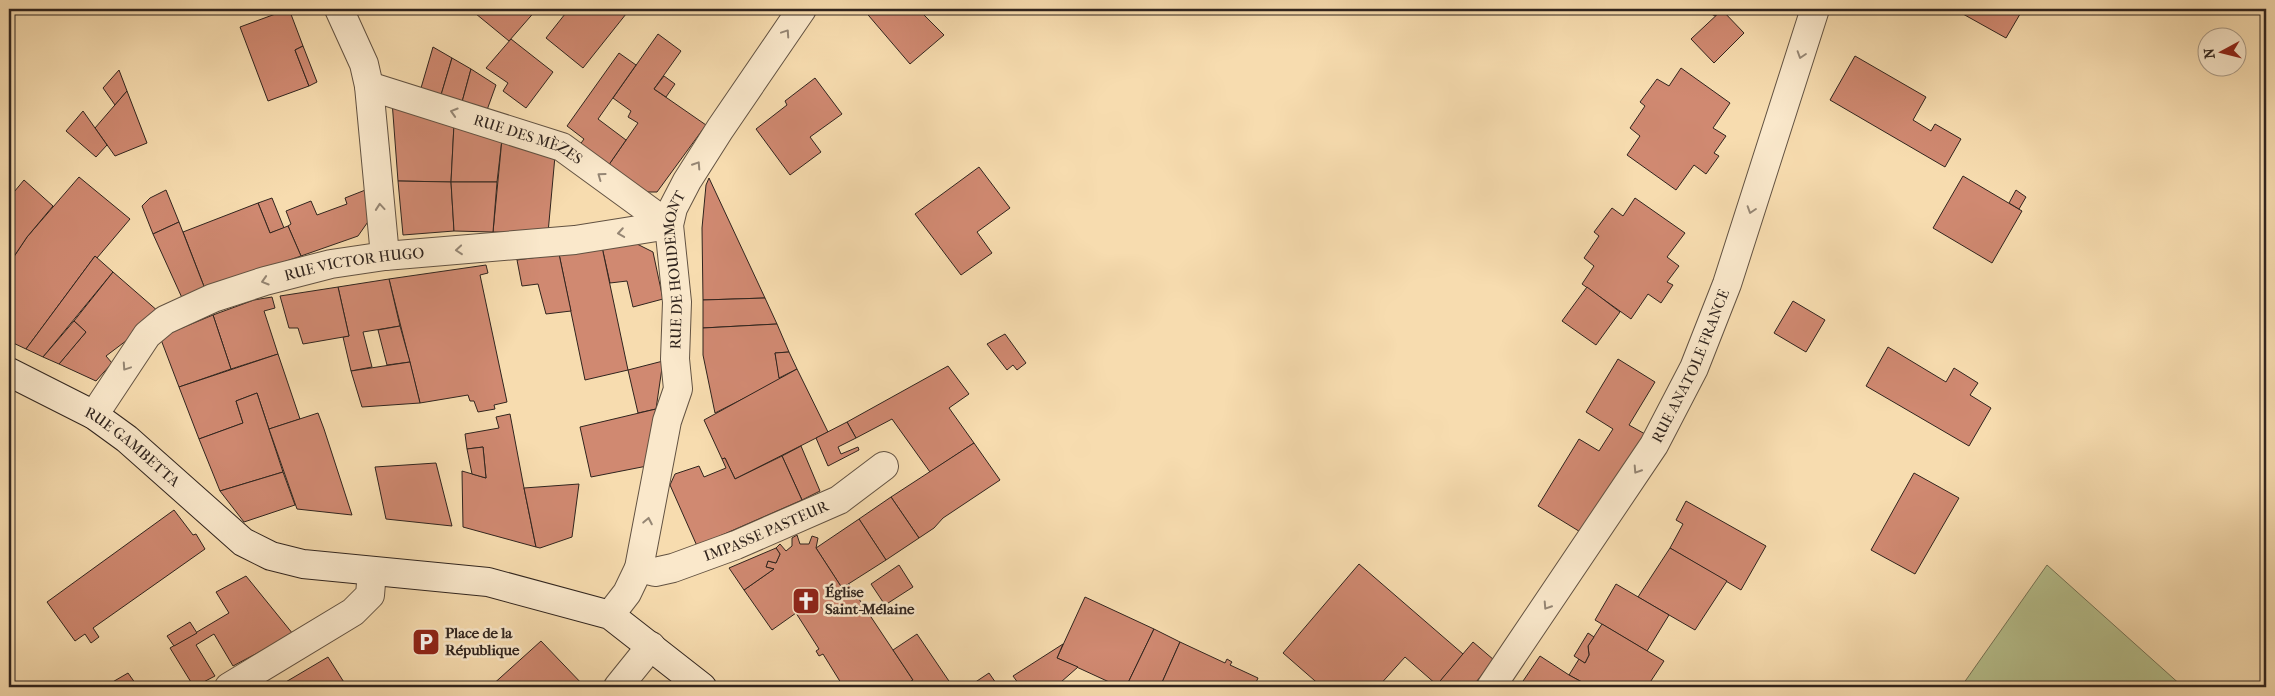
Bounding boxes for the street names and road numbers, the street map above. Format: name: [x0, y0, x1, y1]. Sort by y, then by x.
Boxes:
street label: RUE DES MÈZES: [471, 111, 586, 168]
street label: RUE DE HOUDEMONT: [660, 187, 690, 350]
street label: RUE VICTOR HUGO: [282, 244, 425, 285]
street label: RUE ANATOLE FRANCE: [1648, 287, 1733, 446]
street label: RUE GAMBETTA: [82, 403, 184, 491]
street label: IMPASSE PASTEUR: [701, 496, 832, 565]

